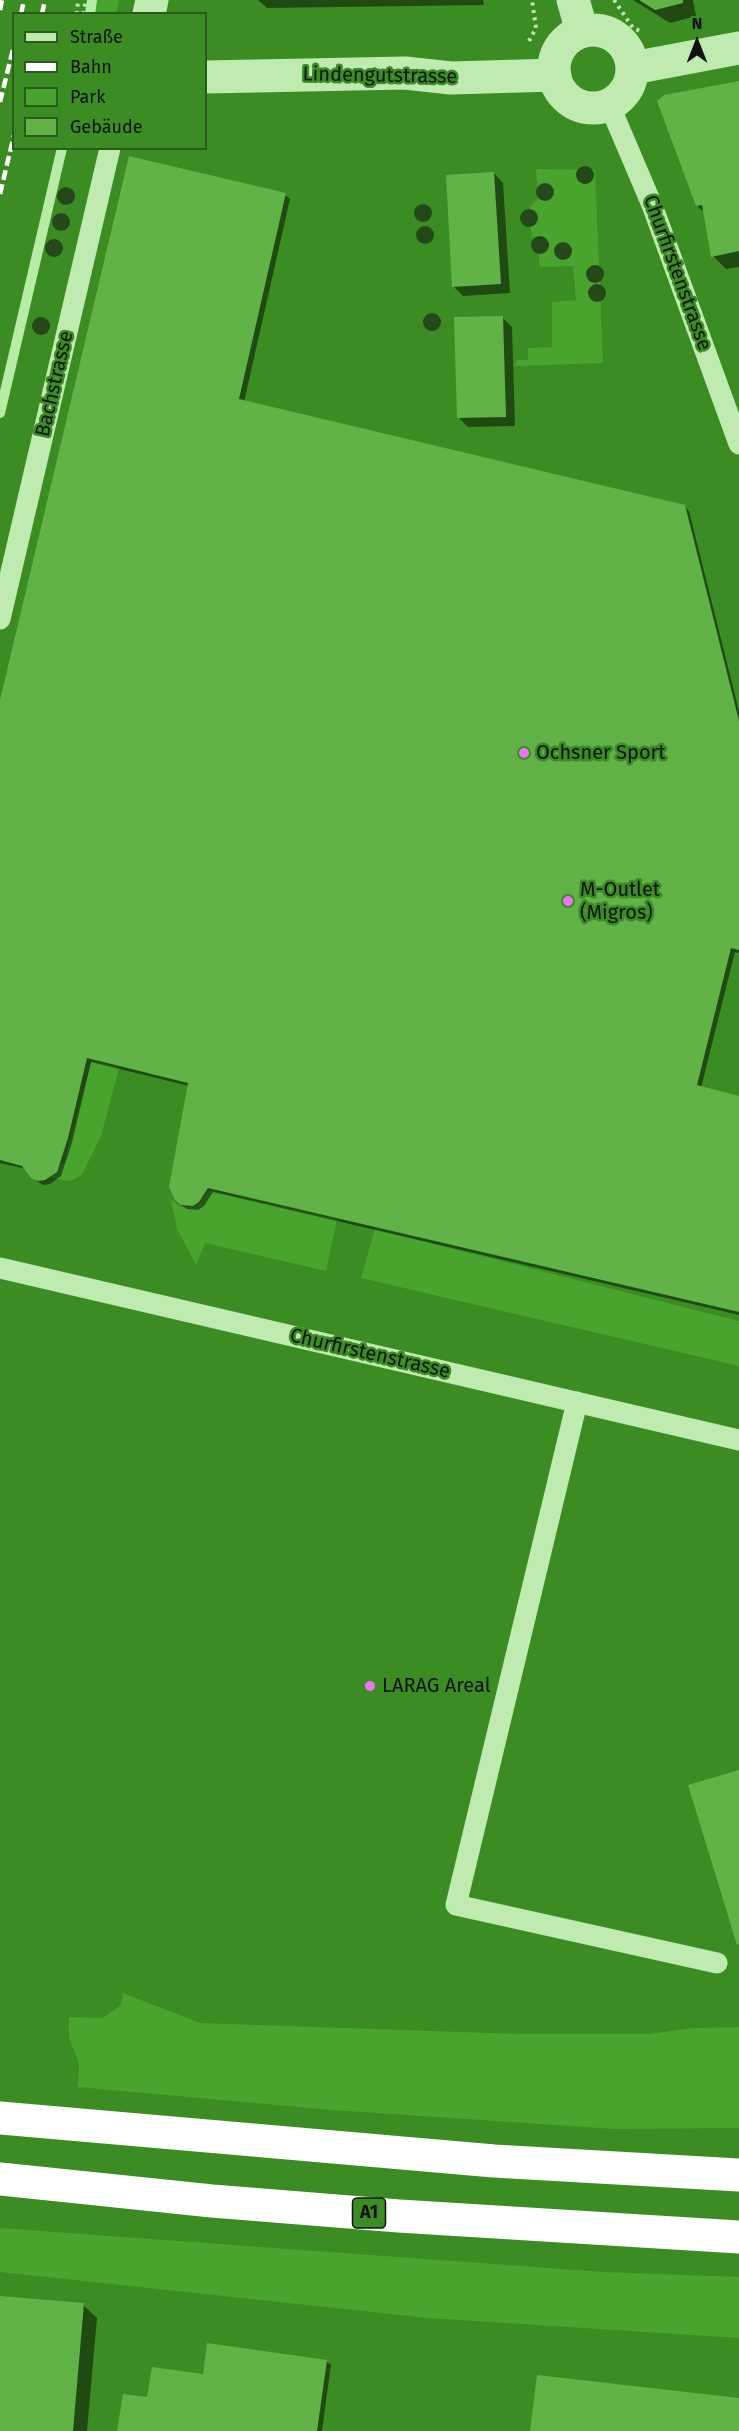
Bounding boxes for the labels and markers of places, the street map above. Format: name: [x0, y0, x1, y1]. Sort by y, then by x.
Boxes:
place label: Ochsner Sport: [536, 741, 665, 765]
marker: Ochsner Sport: [517, 746, 531, 760]
place label: M-Outlet (Migros): [580, 878, 660, 925]
marker: M-Outlet (Migros): [561, 894, 575, 908]
place label: LARAG Areal: [382, 1674, 491, 1698]
marker: LARAG Areal: [363, 1679, 377, 1693]

